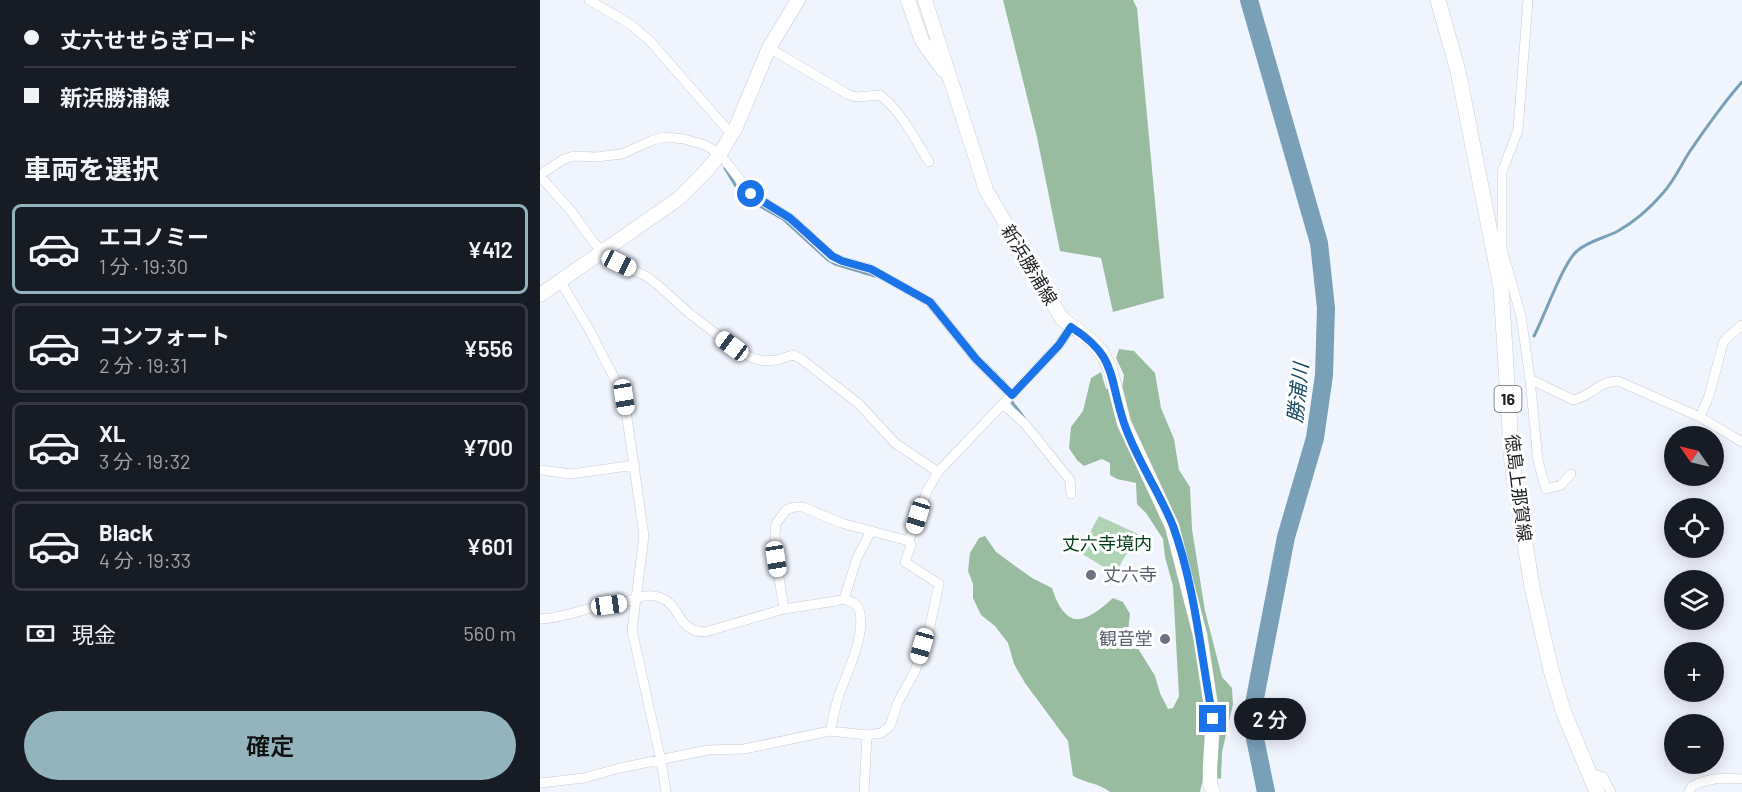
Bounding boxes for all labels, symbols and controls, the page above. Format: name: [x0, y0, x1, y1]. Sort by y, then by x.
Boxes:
text: 丈六せせらぎロード: [60, 26, 258, 52]
text: 新浜勝浦線: [60, 84, 170, 110]
text: 車両を選択: [24, 152, 159, 184]
route start: [737, 180, 764, 207]
street label: 新浜勝浦線: [997, 220, 1062, 309]
icon: car: [27, 222, 81, 276]
text: エコノミー: [99, 223, 209, 249]
text: ¥412: [467, 236, 513, 262]
car: [599, 247, 639, 279]
text: 1 分 · 19:30: [99, 254, 188, 278]
icon: car: [27, 321, 81, 375]
text: コンフォート: [99, 322, 230, 348]
car: [712, 328, 752, 364]
text: ¥556: [463, 335, 513, 361]
text: 2 分 · 19:31: [99, 353, 187, 377]
water label: 勝浦川: [1282, 360, 1312, 424]
car: [612, 378, 636, 416]
road number: 16: [1494, 386, 1522, 412]
icon: car: [27, 420, 81, 474]
text: XL: [99, 420, 125, 446]
north arrow: [1664, 426, 1724, 486]
map controls: [1664, 426, 1724, 774]
street label: 徳島上那賀線: [1501, 433, 1536, 543]
text: ¥700: [462, 434, 513, 460]
text: 3 分 · 19:32: [99, 449, 191, 473]
car: [904, 496, 932, 536]
button: locate: [1664, 498, 1724, 558]
icon: car: [27, 519, 81, 573]
text: Black: [99, 519, 153, 545]
park label: 丈六寺境内: [1062, 532, 1152, 554]
text: ¥601: [466, 533, 513, 559]
car: [764, 540, 788, 578]
text: 4 分 · 19:33: [99, 548, 191, 572]
place label: 丈六寺: [1103, 563, 1157, 585]
marker: 丈六寺: [1084, 568, 1098, 582]
button: layers: [1664, 570, 1724, 630]
car: [590, 594, 628, 616]
icon: cash: [24, 617, 57, 650]
text: 現金: [72, 621, 116, 647]
text: 560 m: [464, 621, 516, 645]
car: [908, 626, 936, 666]
place label: 観音堂: [1099, 627, 1153, 649]
marker: 観音堂: [1158, 632, 1172, 646]
button: +: [1664, 642, 1724, 702]
callout: 2 分: [1234, 698, 1306, 740]
route end: [1199, 705, 1226, 732]
text: 2 分: [1252, 707, 1288, 731]
button: 確定: [24, 711, 516, 780]
button: −: [1664, 714, 1724, 774]

